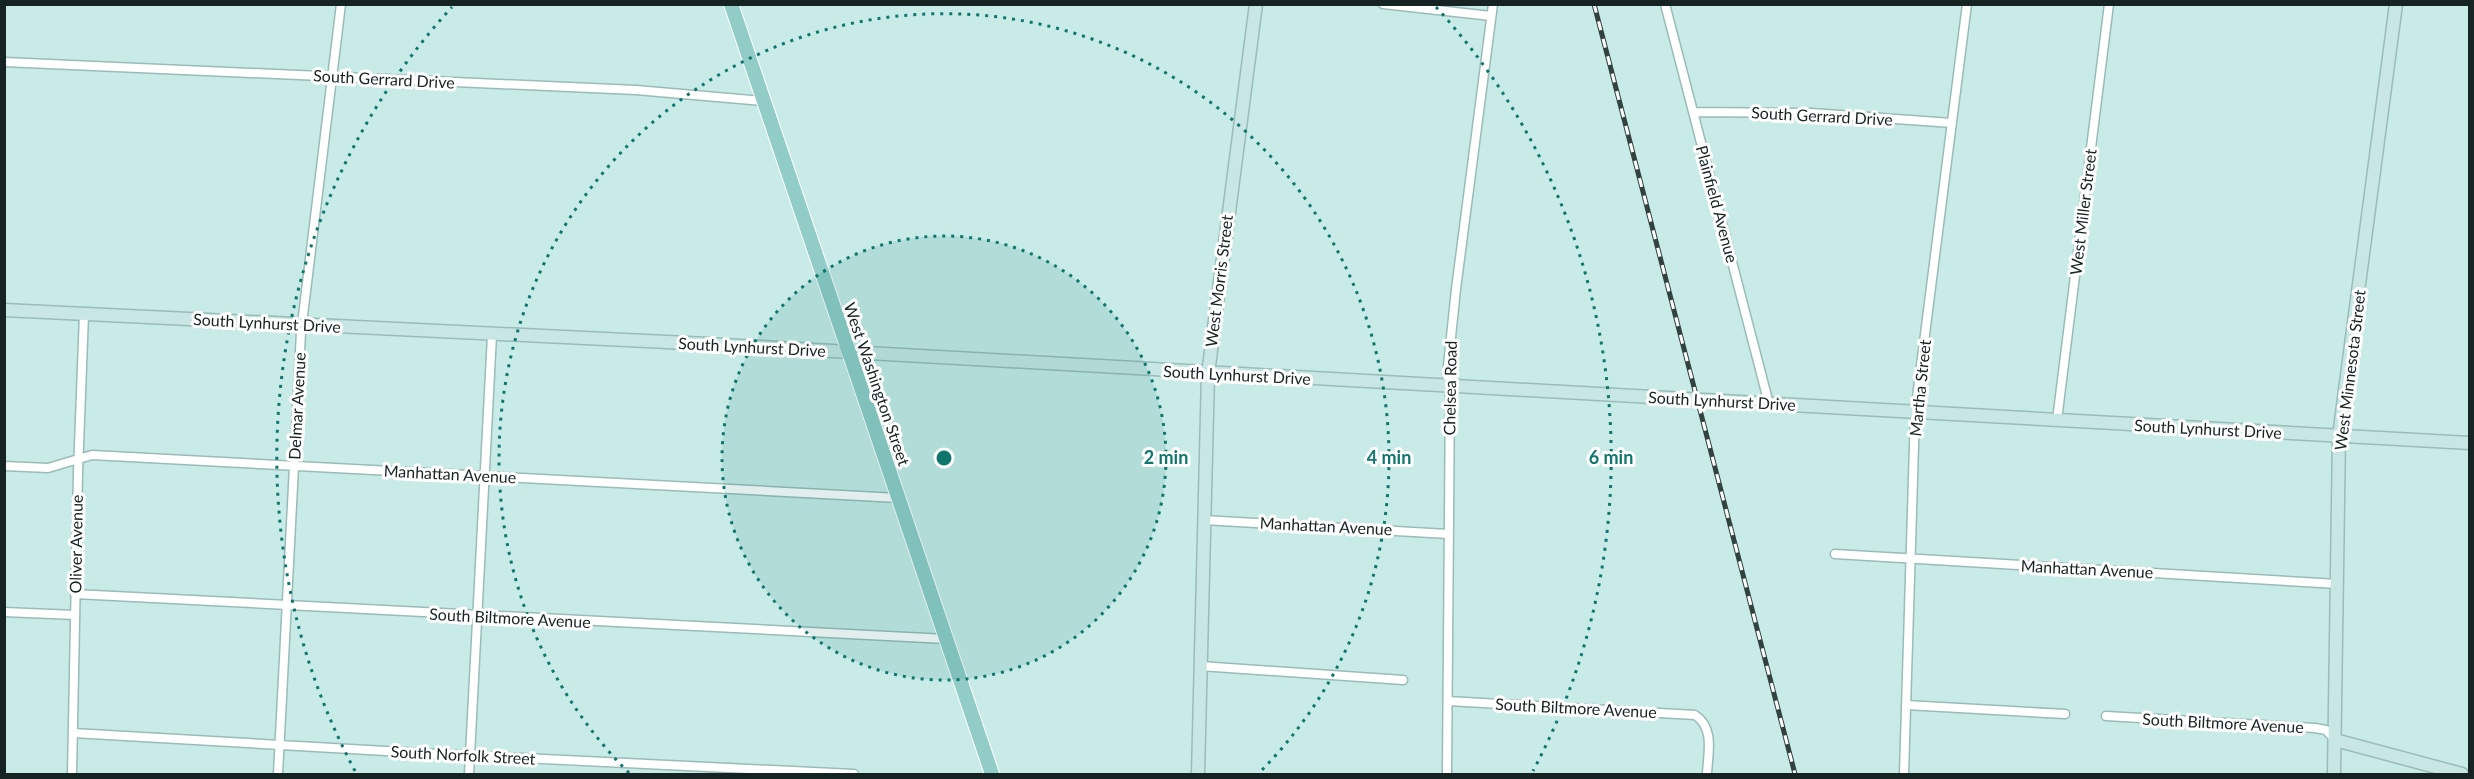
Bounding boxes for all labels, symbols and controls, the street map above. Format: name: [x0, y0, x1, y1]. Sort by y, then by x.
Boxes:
street label: South Gerrard Drive: [313, 65, 455, 92]
street label: South Gerrard Drive: [1751, 102, 1893, 129]
street label: Plainfield Avenue: [1693, 143, 1742, 265]
street label: West Miller Street: [2065, 147, 2100, 276]
street label: West Morris Street: [1201, 213, 1236, 348]
street label: West Minnesota Street: [2330, 288, 2369, 451]
street label: West Washington Street: [841, 300, 914, 468]
street label: South Lynhurst Drive: [193, 309, 341, 336]
street label: South Lynhurst Drive: [678, 333, 826, 360]
street label: Martha Street: [1905, 338, 1934, 437]
street label: Chelsea Road: [1439, 340, 1460, 436]
street label: Delmar Avenue: [284, 352, 309, 460]
street label: South Lynhurst Drive: [1163, 361, 1311, 388]
street label: South Lynhurst Drive: [1648, 387, 1796, 414]
street label: South Lynhurst Drive: [2134, 415, 2282, 442]
text: 2 min: [1144, 446, 1188, 468]
text: 4 min: [1367, 446, 1411, 468]
text: 6 min: [1589, 446, 1633, 468]
centre of rings: [934, 448, 954, 468]
street label: Manhattan Avenue: [383, 461, 517, 486]
street label: Oliver Avenue: [65, 494, 86, 594]
street label: Manhattan Avenue: [1259, 513, 1393, 538]
street label: Manhattan Avenue: [2020, 556, 2154, 581]
street label: South Biltmore Avenue: [429, 604, 591, 631]
street label: South Biltmore Avenue: [1495, 694, 1657, 721]
street label: South Biltmore Avenue: [2142, 709, 2304, 736]
street label: South Norfolk Street: [390, 741, 536, 768]

